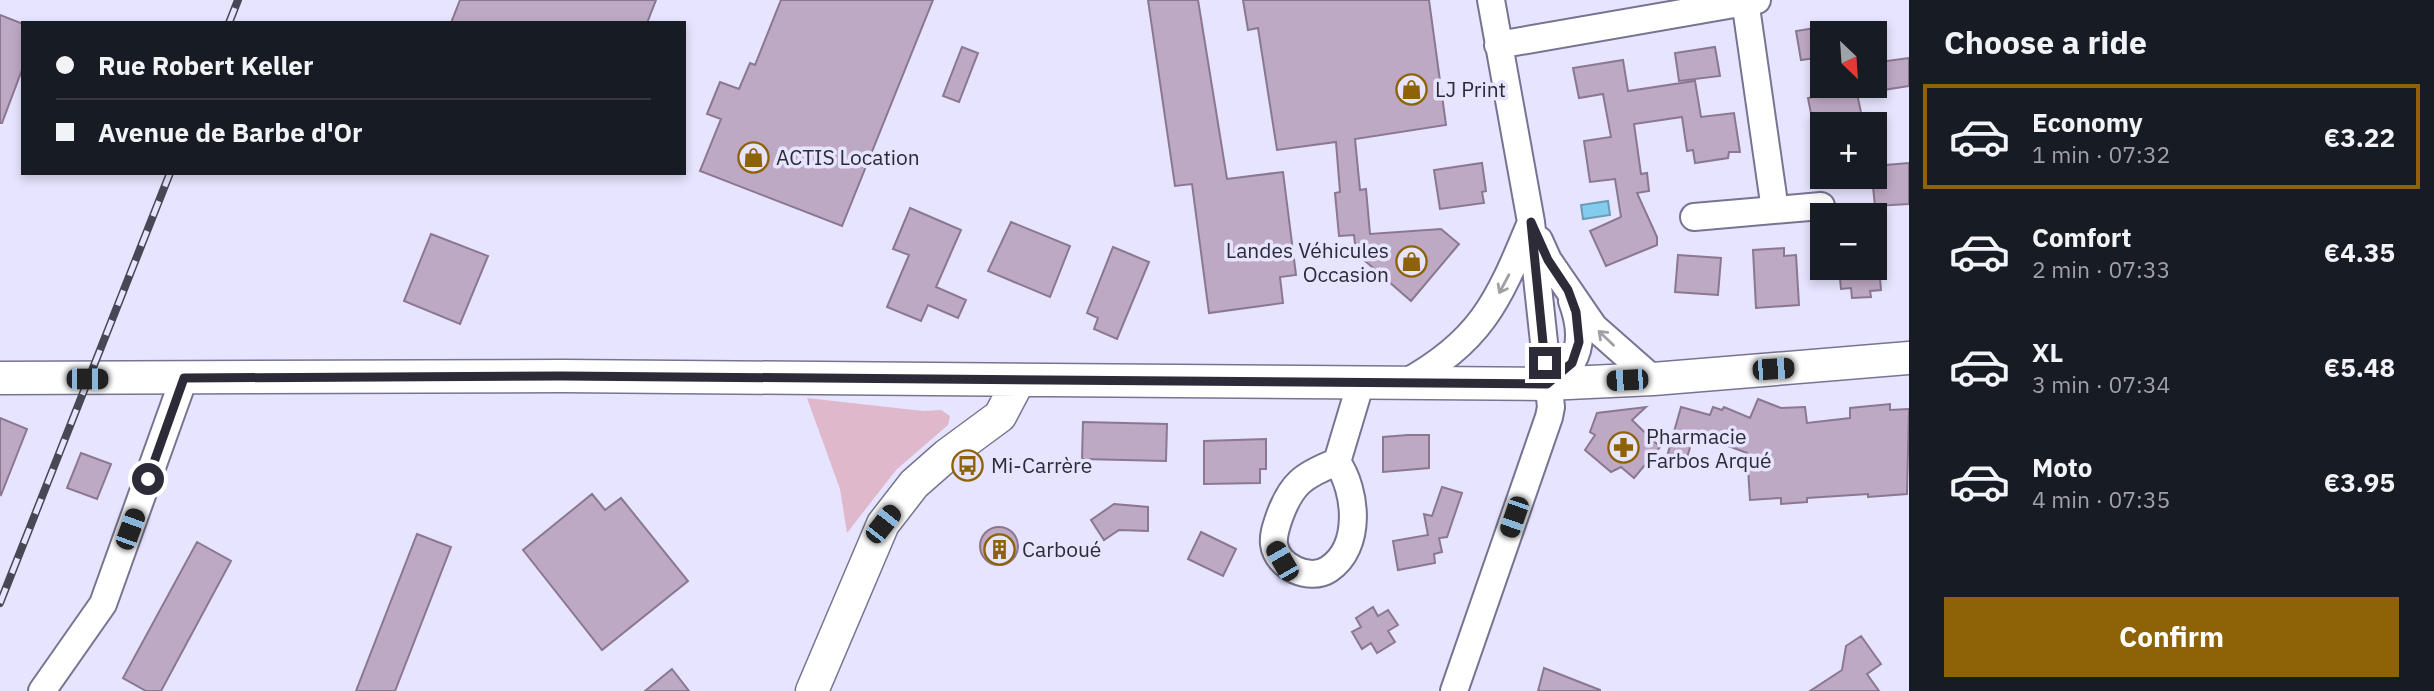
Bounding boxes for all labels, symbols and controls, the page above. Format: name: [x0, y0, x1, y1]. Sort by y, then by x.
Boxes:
north arrow: [1810, 21, 1886, 98]
map controls: [1810, 21, 1887, 280]
text: Choose a ride: [1944, 21, 2147, 63]
text: Rue Robert Keller: [98, 48, 313, 82]
shop icon: LJ Print: [1395, 72, 1429, 106]
place label: LJ Print: [1435, 75, 1506, 103]
icon: car: [1948, 105, 2011, 168]
text: Economy: [2032, 105, 2143, 139]
button: +: [1810, 112, 1887, 189]
text: Avenue de Barbe d'Or: [98, 115, 363, 149]
text: €3.22: [2324, 120, 2395, 154]
text: 1 min · 07:32: [2032, 139, 2170, 169]
shop icon: ACTIS Location: [736, 140, 770, 174]
place label: ACTIS Location: [776, 143, 920, 171]
button: −: [1810, 203, 1887, 280]
icon: car: [1948, 220, 2011, 283]
text: Comfort: [2032, 220, 2131, 254]
text: €4.35: [2324, 235, 2395, 269]
place label: Landes Véhicules Occasion: [1226, 236, 1389, 288]
shop icon: Landes Véhicules Occasion: [1395, 245, 1429, 279]
text: 2 min · 07:33: [2032, 254, 2170, 284]
one-way arrow: [1497, 274, 1511, 294]
one-way arrow: [1598, 330, 1615, 347]
icon: car: [1948, 335, 2011, 398]
text: XL: [2032, 335, 2063, 369]
route end: [1529, 347, 1561, 379]
text: €5.48: [2324, 350, 2395, 384]
car: [1752, 357, 1795, 381]
car: [1606, 368, 1649, 392]
car: [67, 369, 109, 390]
text: 3 min · 07:34: [2032, 369, 2170, 399]
place label: Pharmacie Farbos Arqué: [1646, 422, 1772, 474]
pharmacy icon: Pharmacie Farbos Arqué: [1606, 431, 1640, 465]
bus stop icon: Mi-Carrère: [951, 448, 985, 482]
icon: car: [1948, 450, 2011, 513]
text: Moto: [2032, 450, 2092, 484]
place label: Mi-Carrère: [991, 451, 1092, 479]
route start: [132, 463, 164, 495]
text: €3.95: [2324, 465, 2395, 499]
text: 4 min · 07:35: [2032, 484, 2170, 514]
car: [1498, 494, 1531, 540]
car: [862, 501, 905, 547]
car: [113, 506, 148, 552]
building icon: Carboué: [982, 532, 1016, 566]
place label: Carboué: [1022, 535, 1101, 563]
car: [1263, 538, 1302, 584]
button: Confirm: [1944, 597, 2399, 677]

